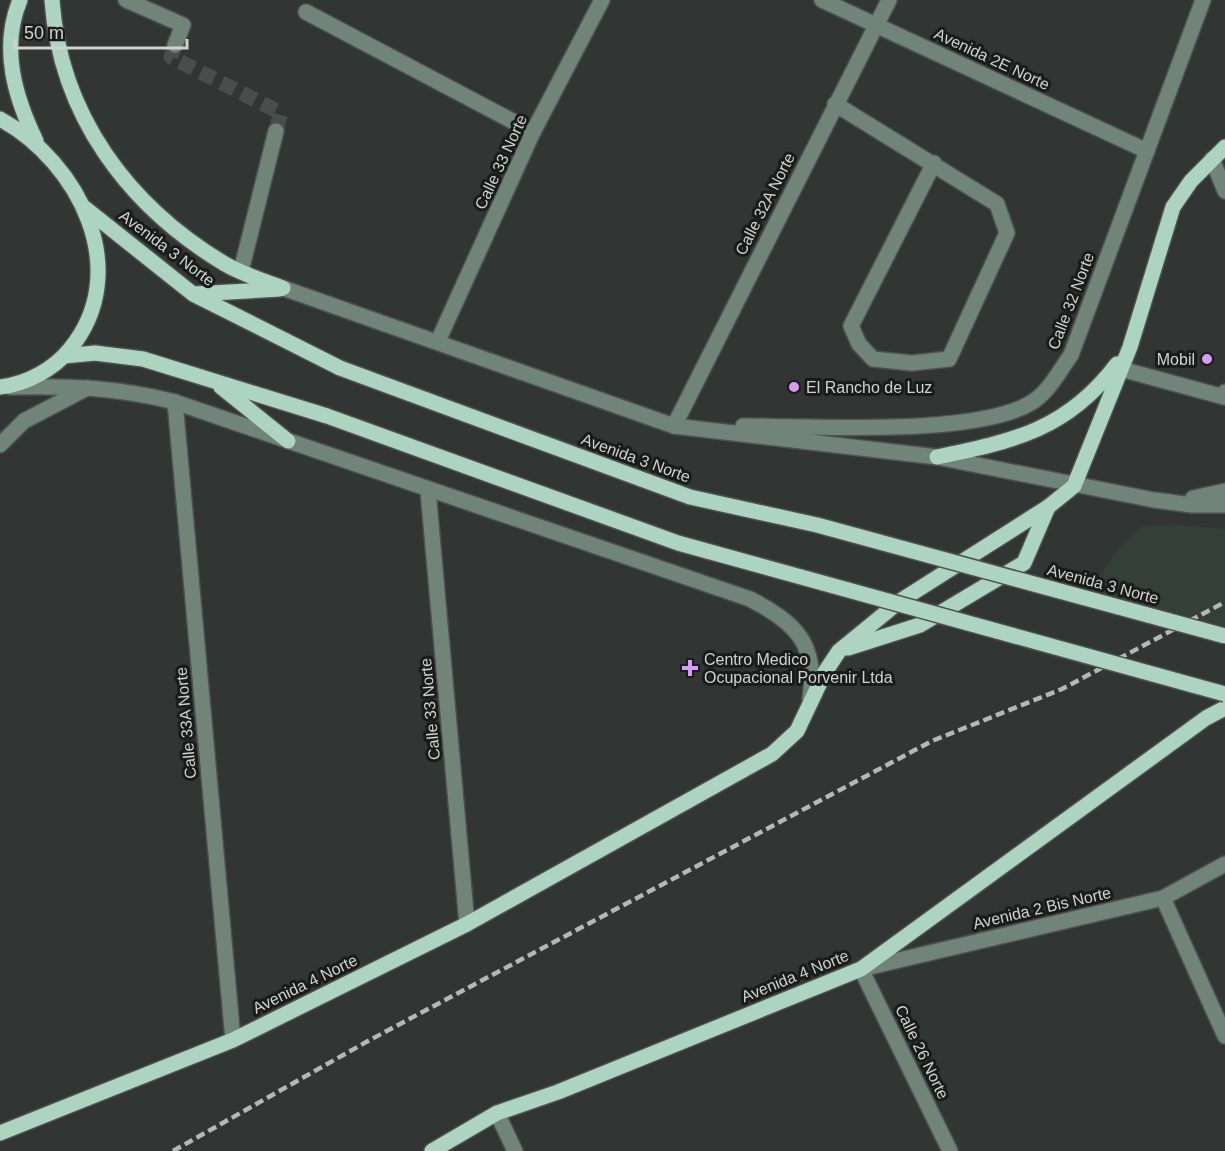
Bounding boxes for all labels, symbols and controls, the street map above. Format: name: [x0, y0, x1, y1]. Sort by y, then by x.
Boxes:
scale bar: [15, 12, 188, 50]
text: 50 m: [24, 23, 64, 43]
street label: Avenida 2E Norte: [932, 25, 1052, 93]
street label: Calle 33 Norte: [472, 112, 530, 212]
street label: Calle 32A Norte: [732, 150, 798, 258]
street label: Avenida 3 Norte: [116, 207, 218, 289]
street label: Calle 32 Norte: [1045, 250, 1097, 352]
place label: Mobil: [1157, 351, 1195, 368]
marker: Mobil: [1200, 352, 1214, 366]
place label: El Rancho de Luz: [806, 379, 932, 396]
marker: El Rancho de Luz: [787, 380, 801, 394]
street label: Avenida 3 Norte: [579, 430, 693, 486]
street label: Avenida 3 Norte: [1046, 561, 1161, 607]
place label: Centro Medico Ocupacional Porvenir Ltda: [704, 651, 893, 686]
street label: Calle 33 Norte: [417, 657, 443, 761]
marker: Centro Medico Ocupacional Porvenir Ltda: [681, 659, 699, 677]
street label: Calle 33A Norte: [173, 666, 199, 780]
street label: Avenida 2 Bis Norte: [971, 884, 1113, 932]
street label: Avenida 4 Norte: [739, 947, 851, 1005]
street label: Avenida 4 Norte: [250, 951, 360, 1017]
street label: Calle 26 Norte: [892, 1002, 952, 1102]

